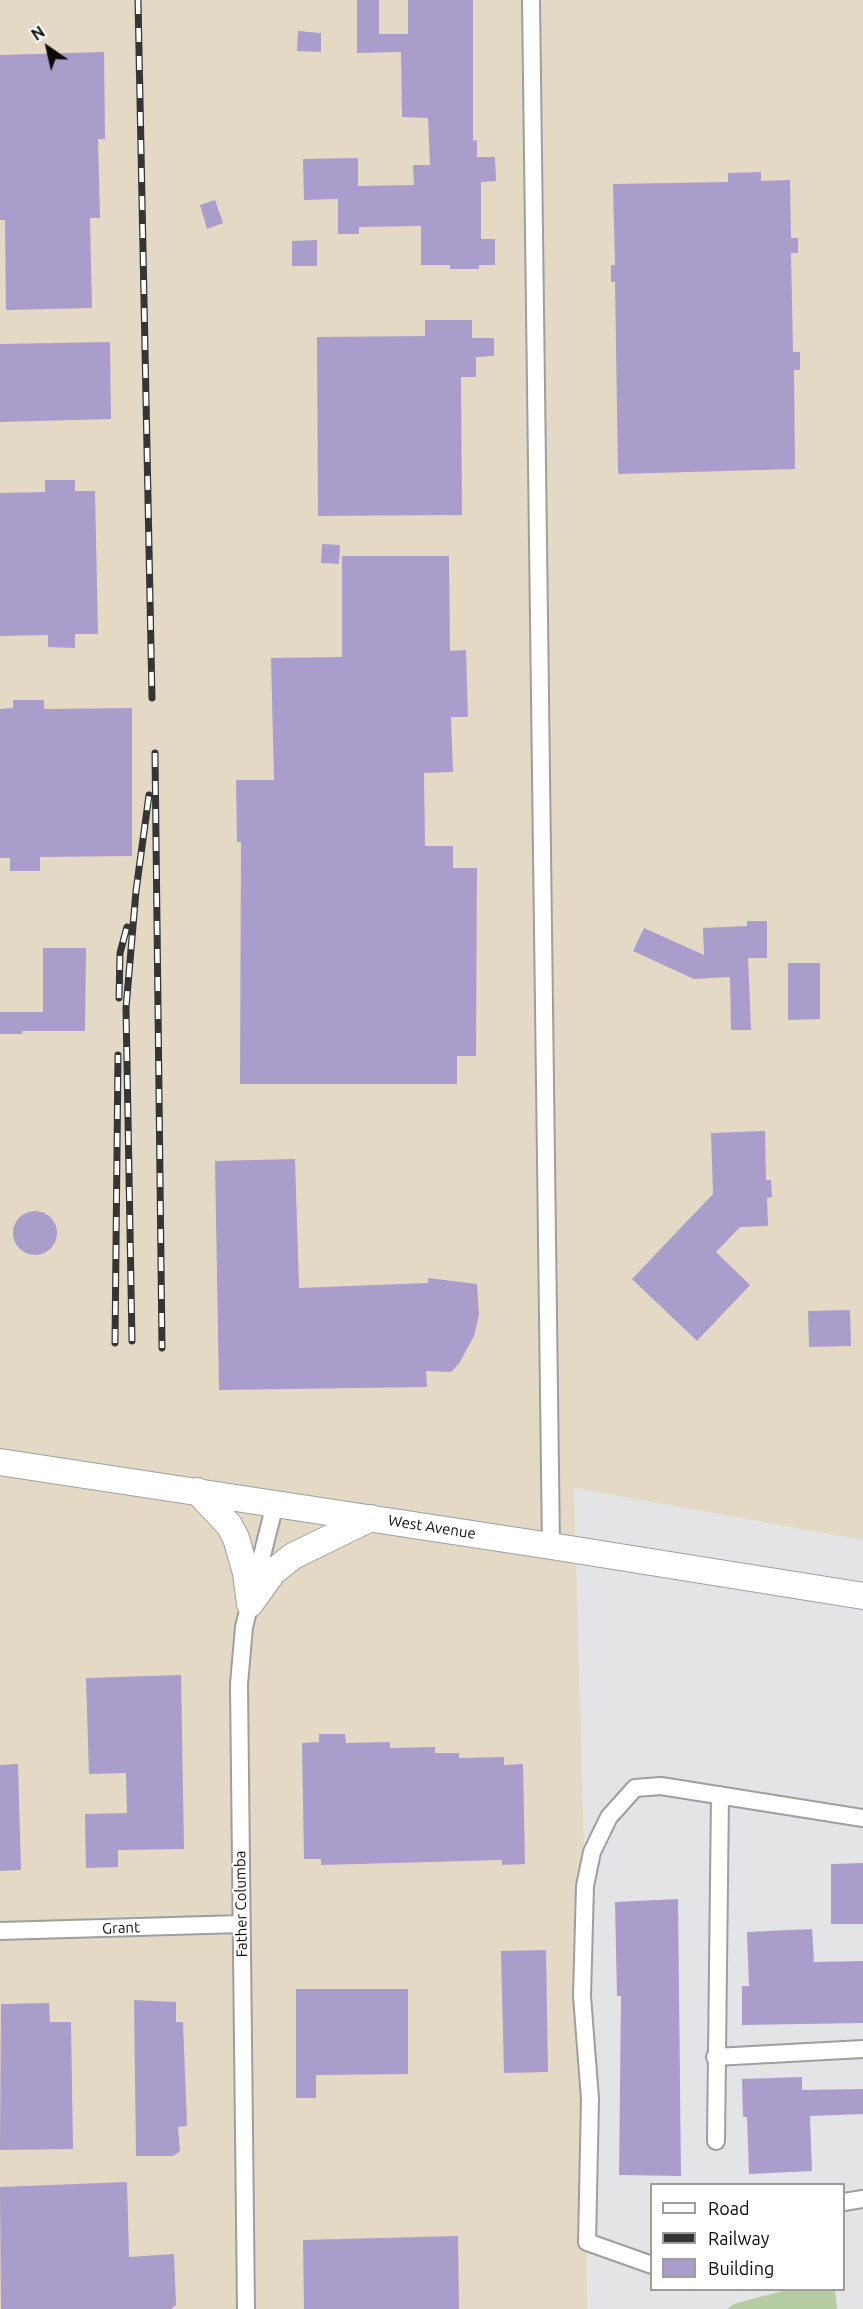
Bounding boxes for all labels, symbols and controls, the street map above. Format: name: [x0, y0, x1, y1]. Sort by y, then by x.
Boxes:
north arrow: [18, 18, 78, 78]
text: N: [28, 22, 48, 44]
street label: West Avenue: [387, 1511, 477, 1543]
street label: Father Columba: [231, 1850, 251, 1958]
street label: Grant: [102, 1918, 140, 1938]
legend: [650, 2183, 845, 2291]
text: Road: [708, 2198, 750, 2218]
text: Railway: [708, 2228, 769, 2248]
text: Building: [708, 2258, 774, 2278]

